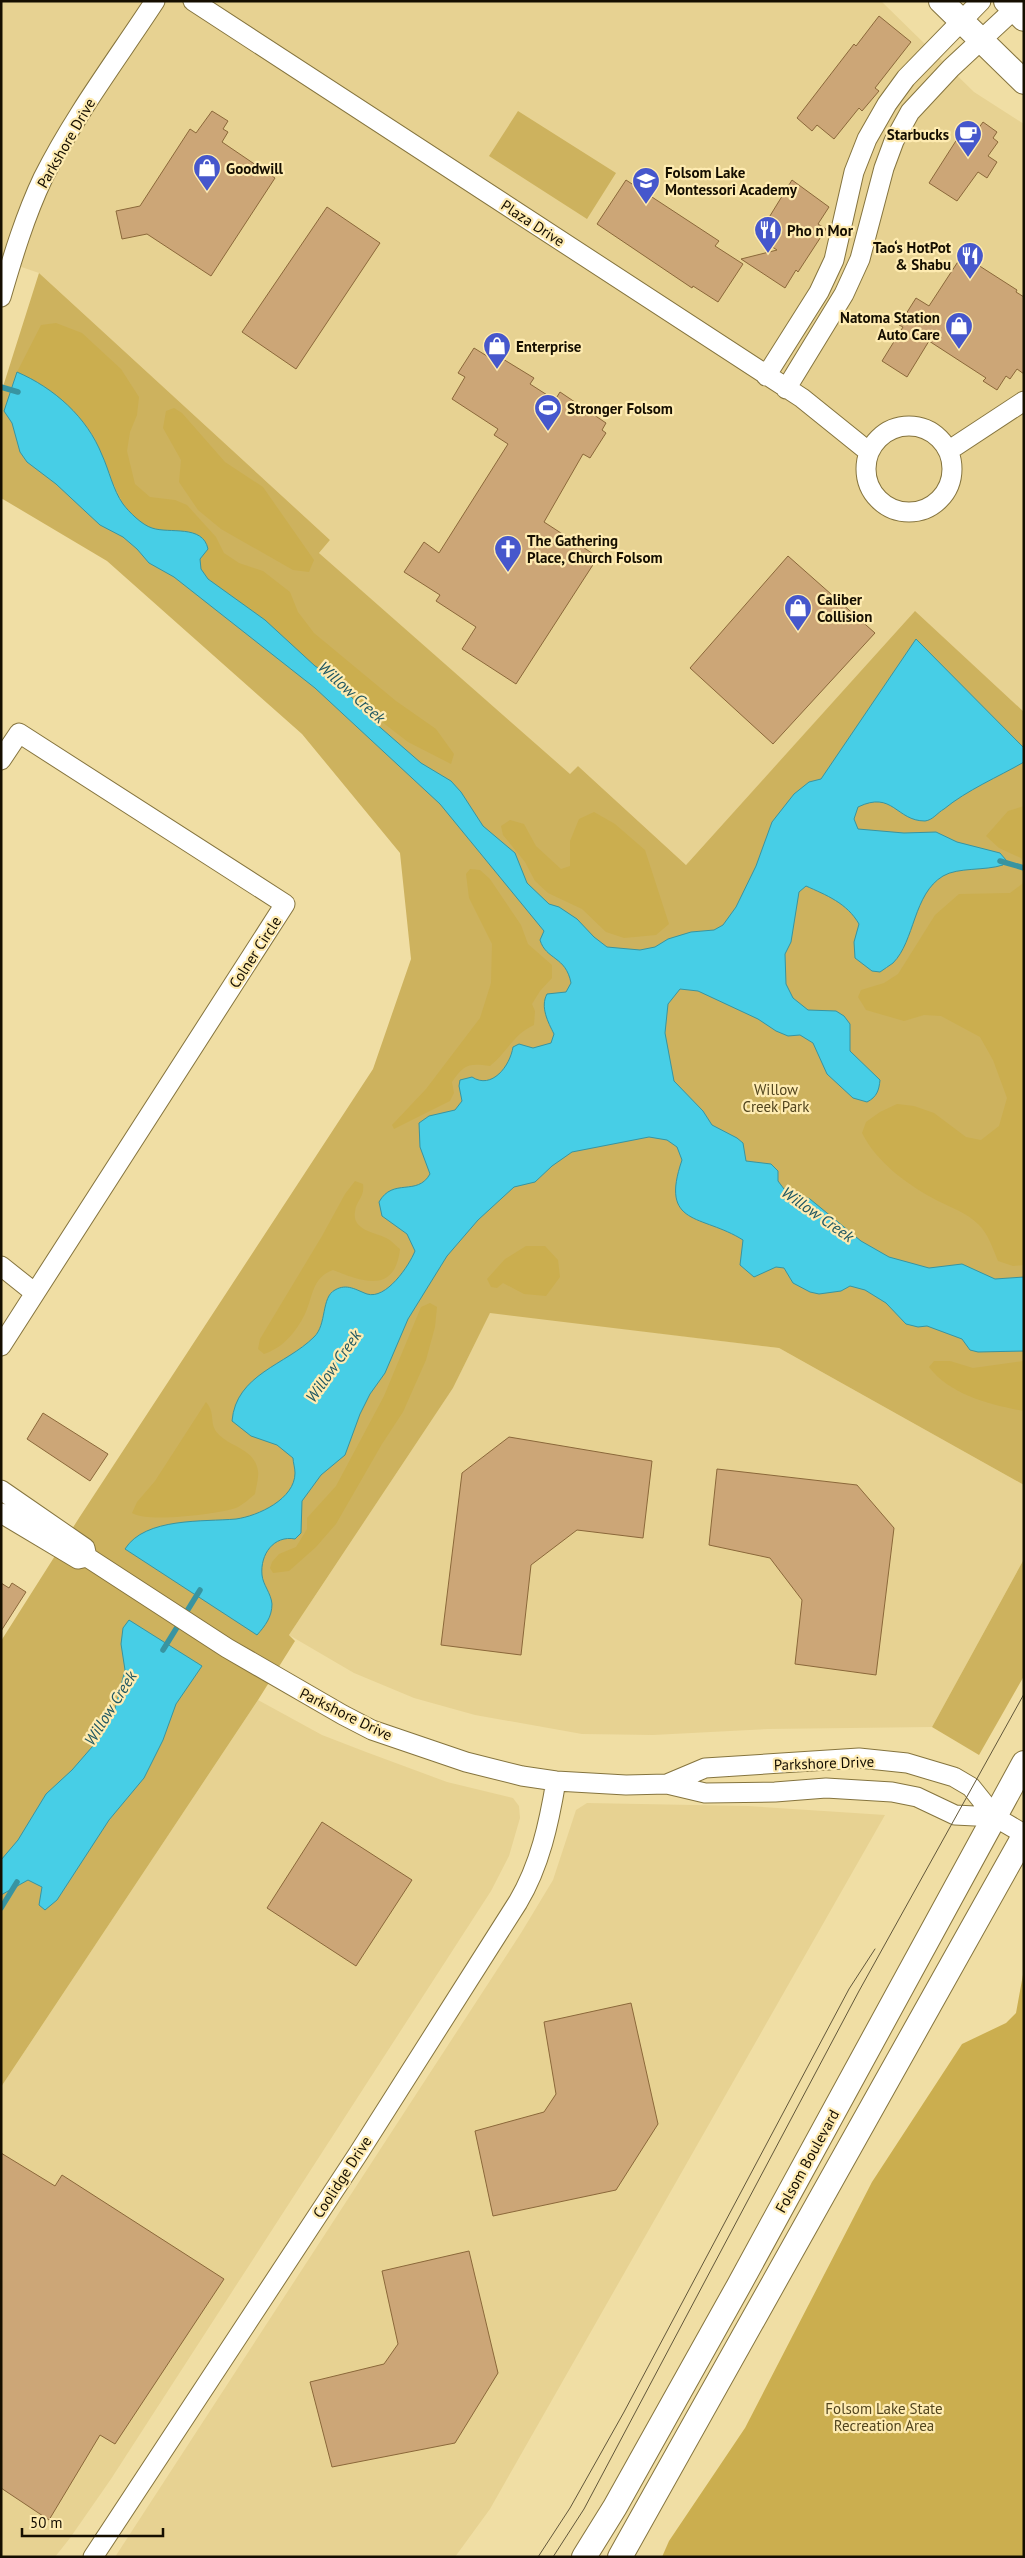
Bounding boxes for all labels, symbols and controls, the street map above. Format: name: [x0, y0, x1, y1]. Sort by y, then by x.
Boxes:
street label: Parkshore Drive: [33, 95, 99, 191]
cafe icon: Starbucks: [953, 119, 983, 158]
place label: Starbucks: [887, 125, 949, 144]
shop icon: Goodwill: [192, 153, 222, 192]
place label: Goodwill: [226, 159, 284, 178]
place label: Folsom Lake Montessori Academy: [665, 163, 798, 199]
school or university icon: Folsom Lake Montessori Academy: [631, 166, 661, 205]
street label: Plaza Drive: [498, 195, 568, 251]
restaurant icon: Pho n Mor: [753, 215, 783, 254]
place label: Pho n Mor: [787, 221, 854, 240]
place label: Tao‘s HotPot & Shabu: [873, 238, 952, 274]
restaurant icon: Tao‘s HotPot & Shabu: [955, 241, 985, 280]
place label: Natoma Station Auto Care: [840, 308, 940, 344]
shop icon: Natoma Station Auto Care: [944, 311, 974, 350]
shop icon: Enterprise: [482, 331, 512, 370]
place label: Enterprise: [516, 337, 582, 356]
sports icon: Stronger Folsom: [533, 393, 563, 432]
place label: Stronger Folsom: [567, 399, 673, 418]
place label: The Gathering Place, Church Folsom: [527, 531, 663, 567]
church icon: The Gathering Place, Church Folsom: [493, 534, 523, 573]
place label: Caliber Collision: [817, 590, 872, 626]
shop icon: Caliber Collision: [783, 593, 813, 632]
water label: Willow Creek: [314, 657, 390, 728]
street label: Colner Circle: [225, 913, 285, 991]
park label: Willow Creek Park: [743, 1080, 810, 1116]
water label: Willow Creek: [778, 1182, 859, 1247]
water label: Willow Creek: [301, 1325, 366, 1406]
water label: Willow Creek: [79, 1667, 141, 1749]
street label: Parkshore Drive: [297, 1683, 395, 1745]
street label: Parkshore Drive: [773, 1752, 875, 1774]
street label: Folsom Boulevard: [771, 2106, 843, 2216]
street label: Coolidge Drive: [308, 2132, 376, 2222]
park label: Folsom Lake State Recreation Area: [825, 2399, 943, 2435]
scale bar: [22, 2506, 164, 2538]
text: 50 m: [30, 2513, 63, 2532]

